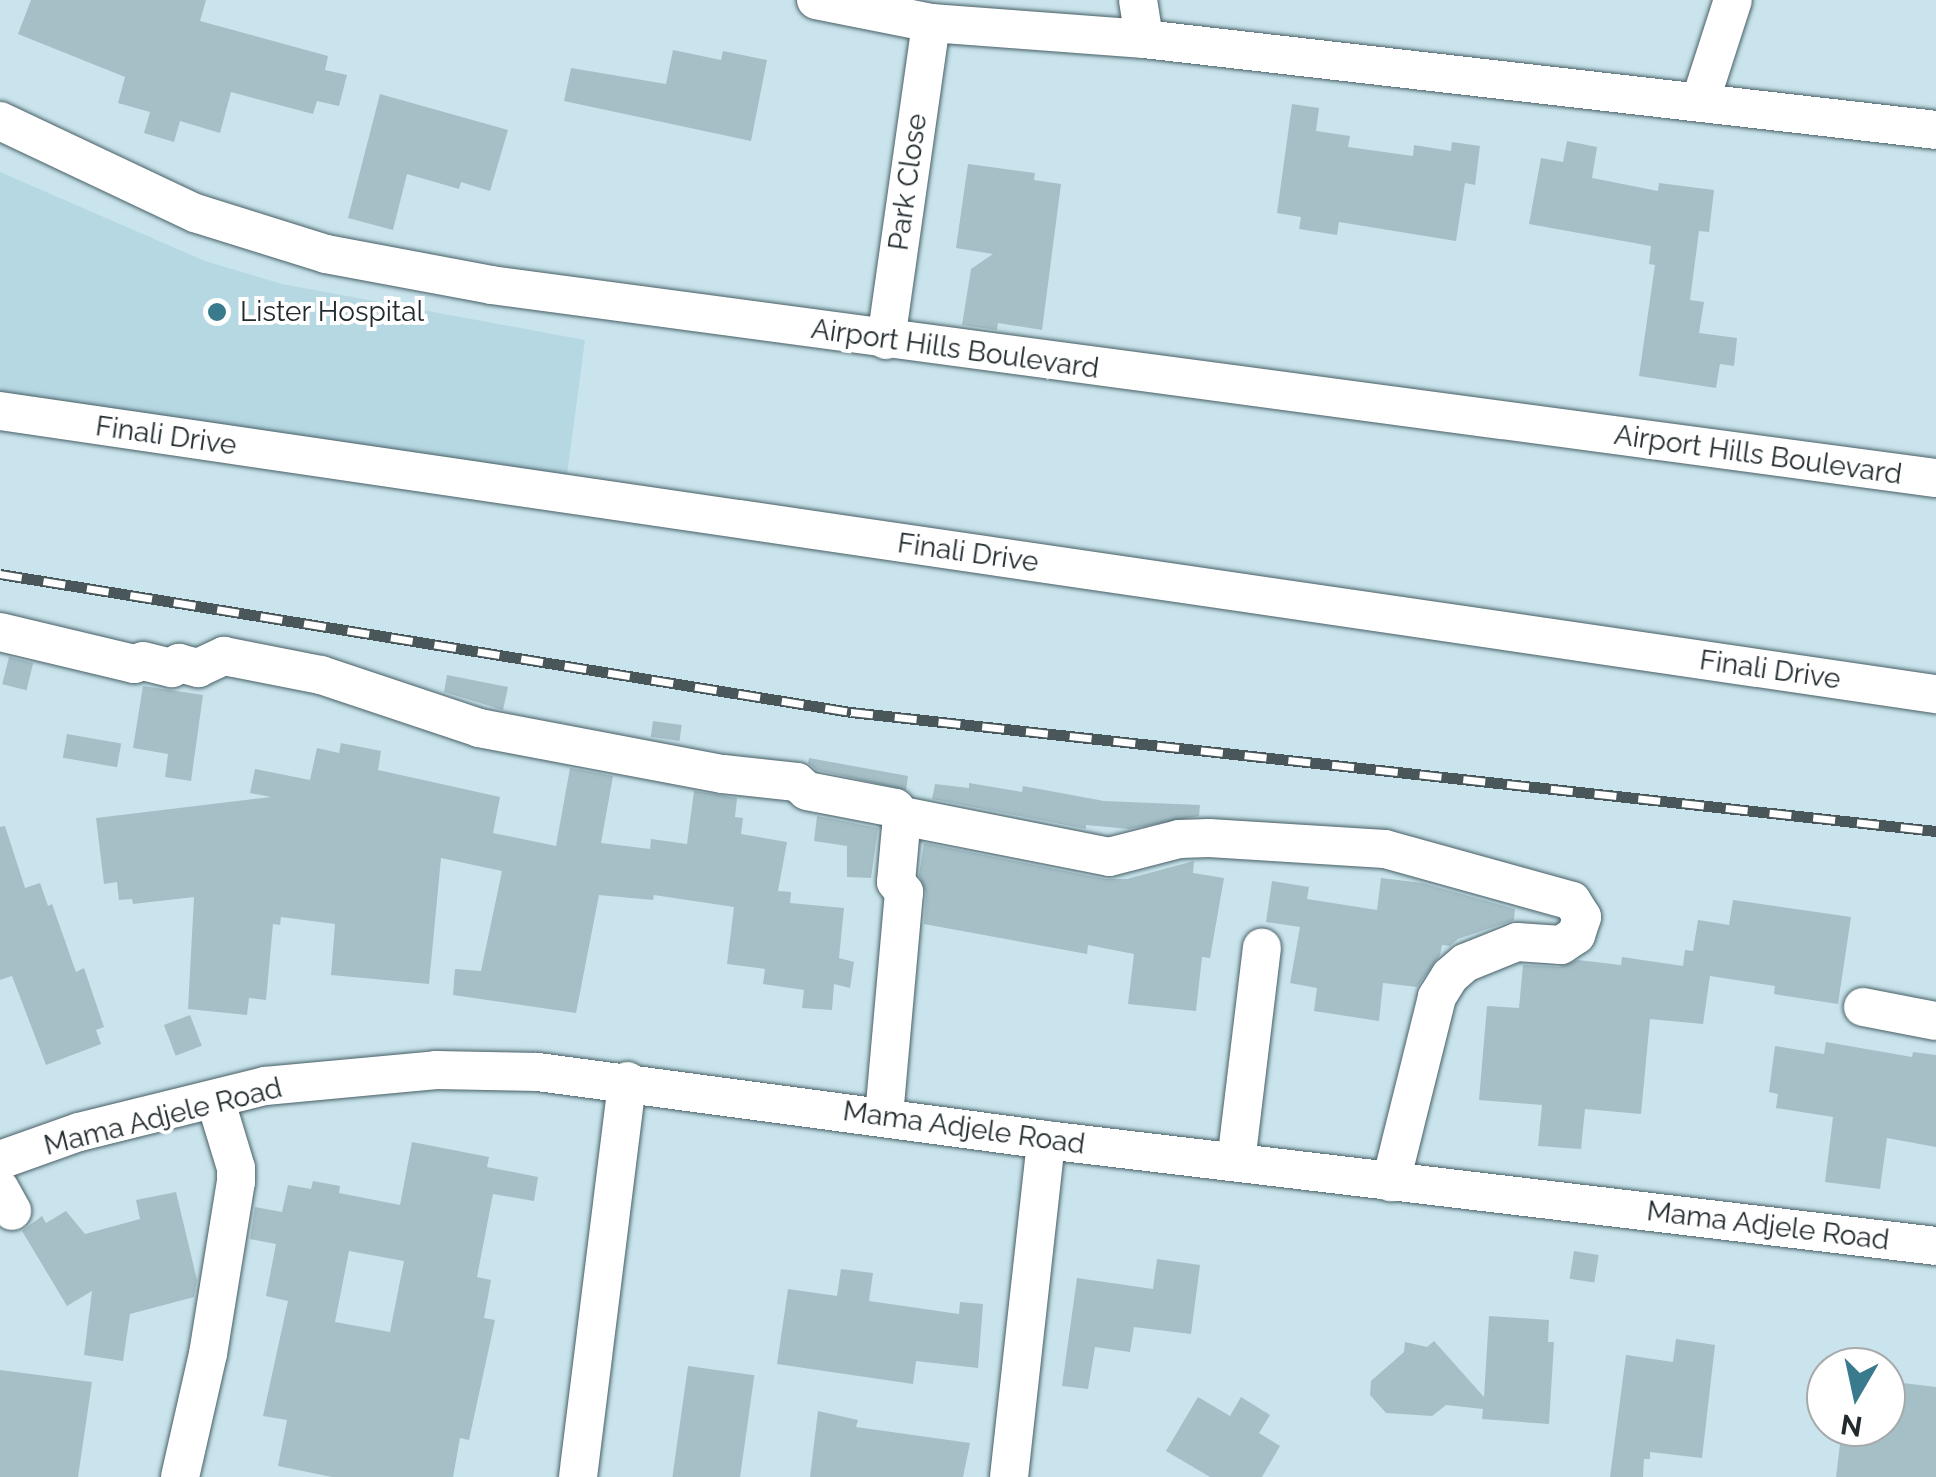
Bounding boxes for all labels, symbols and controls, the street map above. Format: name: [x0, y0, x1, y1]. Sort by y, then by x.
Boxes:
street label: Park Close: [882, 111, 934, 253]
place label: Lister Hospital: [240, 295, 425, 329]
marker: Lister Hospital: [204, 299, 230, 325]
street label: Airport Hills Boulevard: [809, 312, 1101, 386]
street label: Finali Drive: [93, 409, 239, 463]
street label: Airport Hills Boulevard: [1612, 418, 1904, 492]
street label: Finali Drive: [895, 526, 1041, 580]
street label: Finali Drive: [1697, 643, 1843, 697]
street label: Mama Adjele Road: [40, 1071, 286, 1163]
street label: Mama Adjele Road: [840, 1094, 1088, 1162]
street label: Mama Adjele Road: [1644, 1194, 1892, 1258]
north arrow: [1806, 1347, 1906, 1447]
text: N: [1838, 1407, 1865, 1443]

